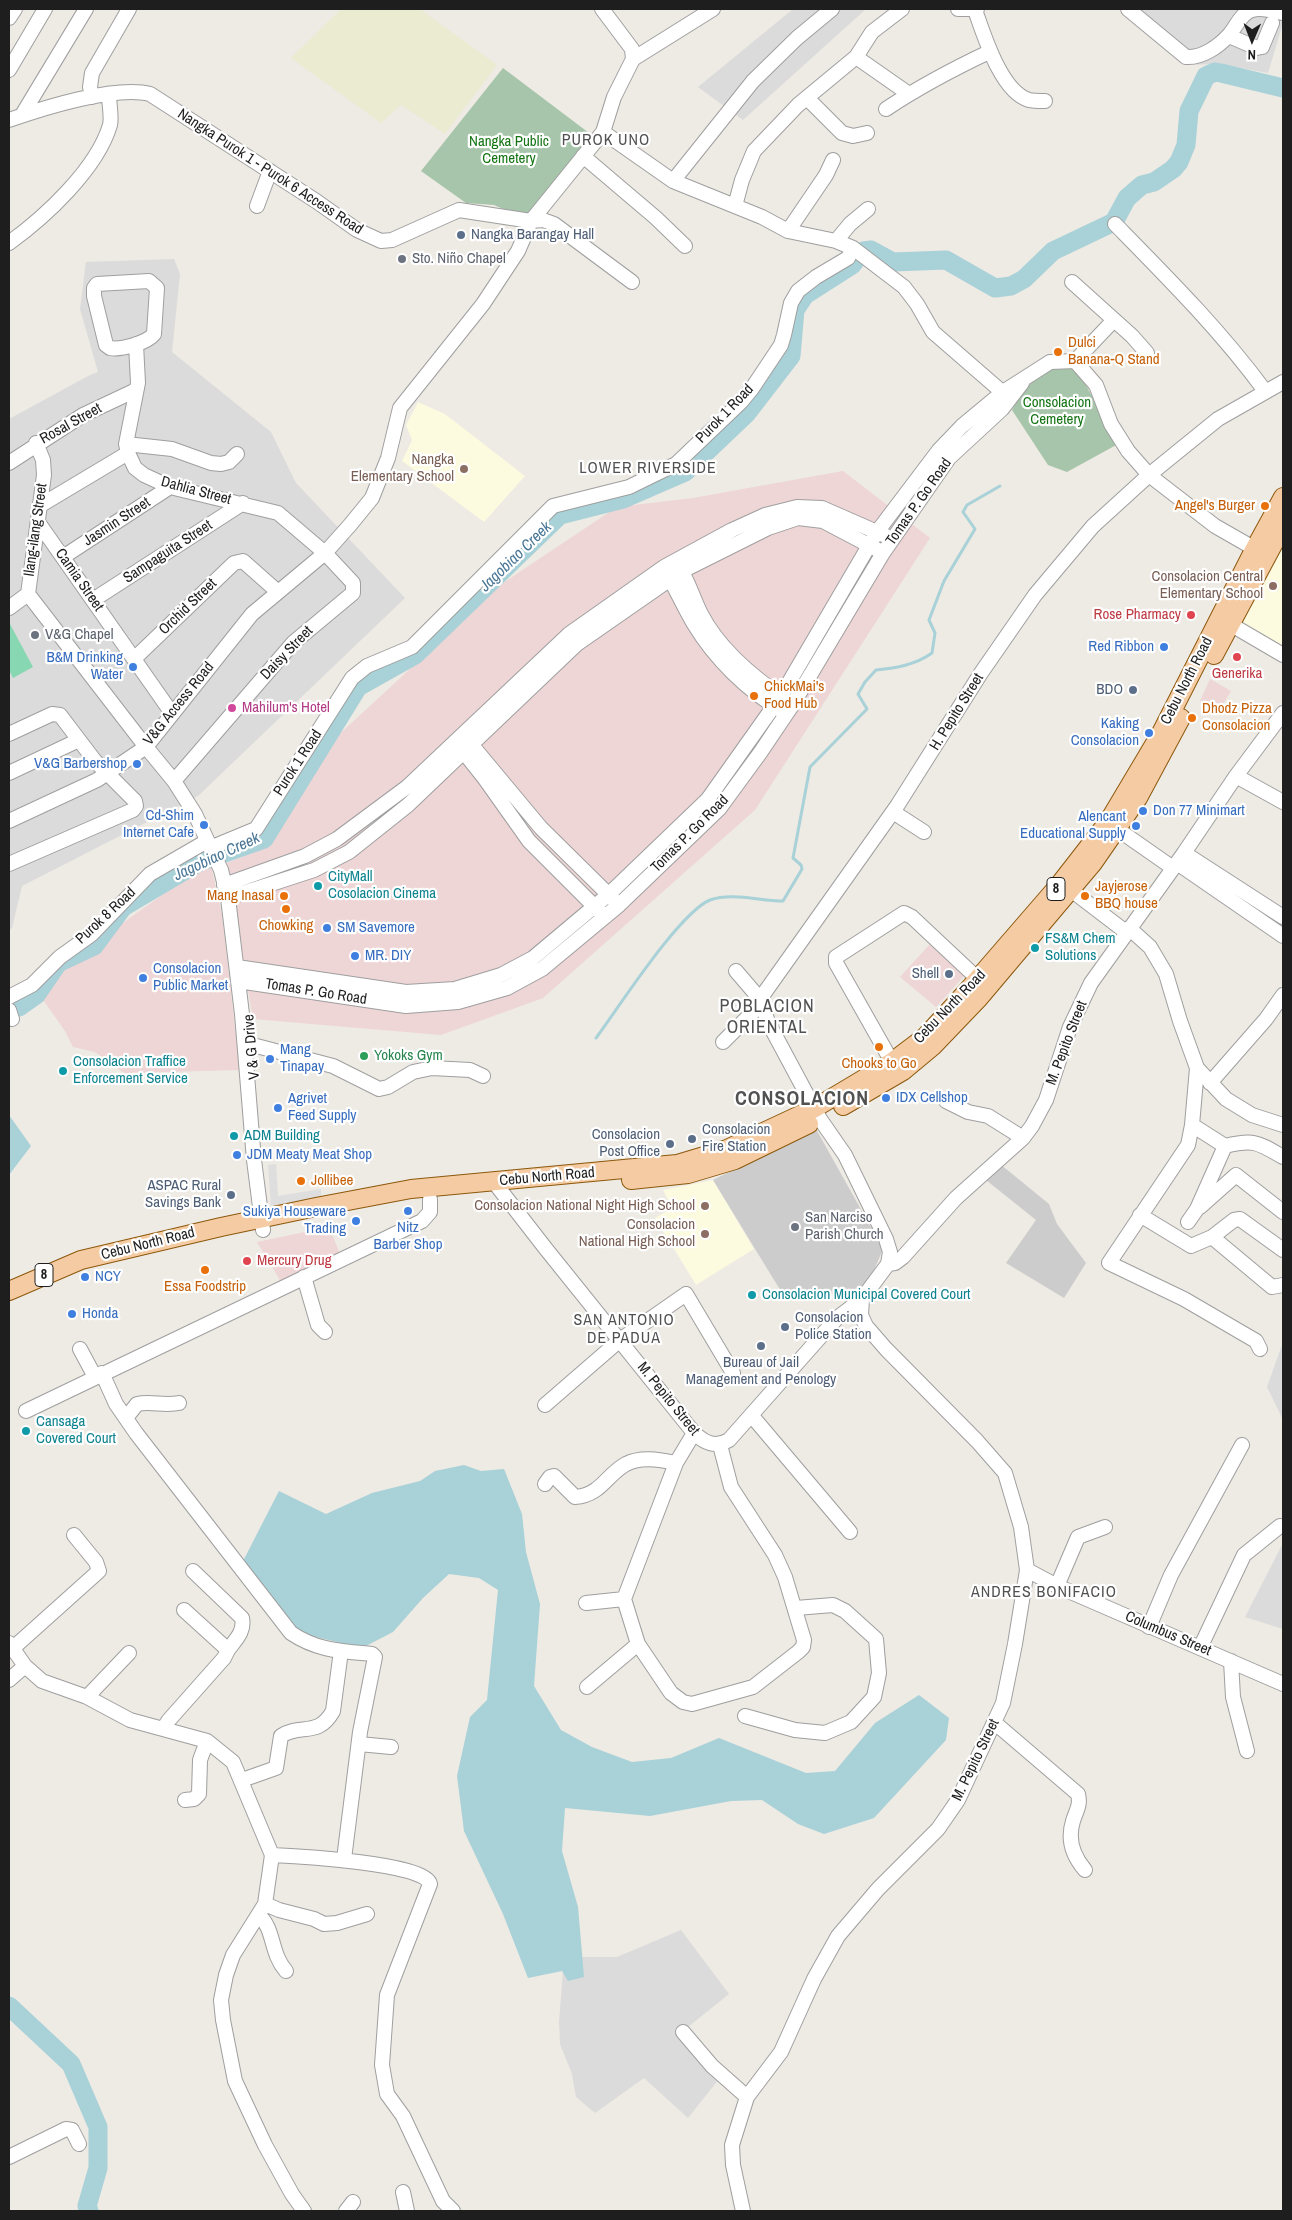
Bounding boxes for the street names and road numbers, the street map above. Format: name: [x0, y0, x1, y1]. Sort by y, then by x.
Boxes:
street label: Nangka Purok 1 - Purok 6 Access Road: [174, 105, 366, 239]
street label: Purok 1 Road: [692, 381, 758, 447]
street label: Rosal Street: [37, 400, 105, 448]
street label: Tomas P. Go Road: [882, 455, 956, 549]
street label: Dahlia Street: [159, 473, 233, 509]
street label: Ilang-ilang Street: [21, 482, 51, 578]
street label: Jasmin Street: [80, 494, 154, 550]
street label: Sampaguita Street: [120, 517, 216, 587]
street label: Camia Street: [51, 545, 107, 615]
street label: Orchid Street: [155, 575, 221, 639]
street label: Daisy Street: [257, 622, 317, 684]
street label: Cebu North Road: [1157, 634, 1217, 728]
street label: V&G Access Road: [140, 659, 218, 749]
street label: H. Pepito Street: [926, 670, 988, 754]
street label: Purok 1 Road: [270, 727, 326, 799]
street label: Tomas P. Go Road: [647, 791, 733, 877]
road number: 8: [1047, 878, 1065, 901]
street label: Purok 8 Road: [72, 884, 140, 948]
street label: Cebu North Road: [910, 966, 990, 1048]
street label: Tomas P. Go Road: [264, 975, 368, 1009]
street label: M. Pepito Street: [1043, 998, 1091, 1088]
street label: V & G Drive: [240, 1014, 264, 1080]
street label: Cebu North Road: [499, 1164, 595, 1190]
street label: Cebu North Road: [99, 1224, 197, 1264]
road number: 8: [35, 1264, 53, 1286]
street label: M. Pepito Street: [633, 1359, 703, 1439]
street label: Columbus Street: [1122, 1608, 1214, 1660]
street label: M. Pepito Street: [948, 1716, 1004, 1804]

